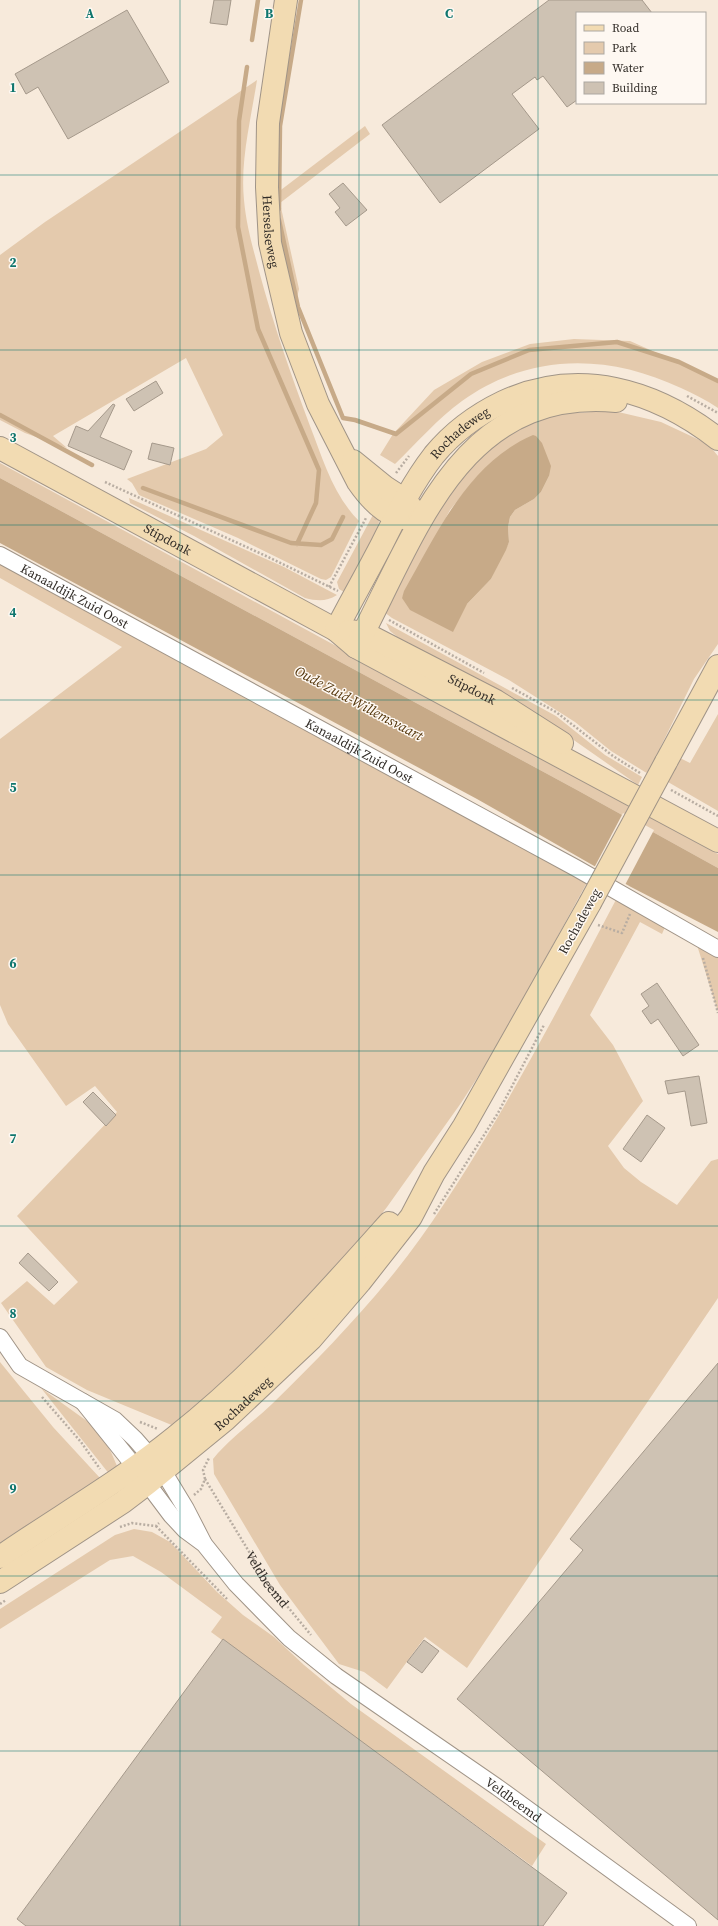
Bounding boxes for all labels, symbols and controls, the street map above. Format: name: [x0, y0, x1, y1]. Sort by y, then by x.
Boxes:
text: A: [86, 5, 95, 22]
text: B: [265, 5, 274, 22]
text: C: [445, 5, 453, 22]
legend: [576, 12, 706, 104]
text: Road: [612, 20, 639, 36]
text: Park: [612, 40, 637, 56]
text: Water: [612, 60, 644, 76]
text: 1: [9, 79, 17, 96]
text: Building: [612, 80, 657, 96]
street label: Herselseweg: [258, 195, 284, 270]
text: 2: [9, 254, 17, 271]
street label: Rochadeweg: [426, 403, 493, 463]
text: 3: [9, 429, 17, 446]
street label: Stipdonk: [141, 520, 195, 560]
street label: Kanaaldijk Zuid Oost: [18, 560, 132, 633]
text: 4: [9, 604, 17, 621]
water label: Oude Zuid-Willemsvaart: [291, 661, 428, 746]
street label: Stipdonk: [445, 670, 500, 709]
street label: Kanaaldijk Zuid Oost: [302, 715, 417, 787]
text: 5: [9, 779, 17, 796]
street label: Rochadeweg: [554, 885, 605, 957]
text: 6: [9, 955, 17, 972]
text: 7: [9, 1130, 17, 1147]
text: 8: [9, 1305, 17, 1322]
street label: Rochadeweg: [211, 1372, 276, 1435]
text: 9: [9, 1480, 17, 1497]
street label: Veldbeemd: [241, 1548, 293, 1612]
street label: Veldbeemd: [482, 1774, 545, 1826]

